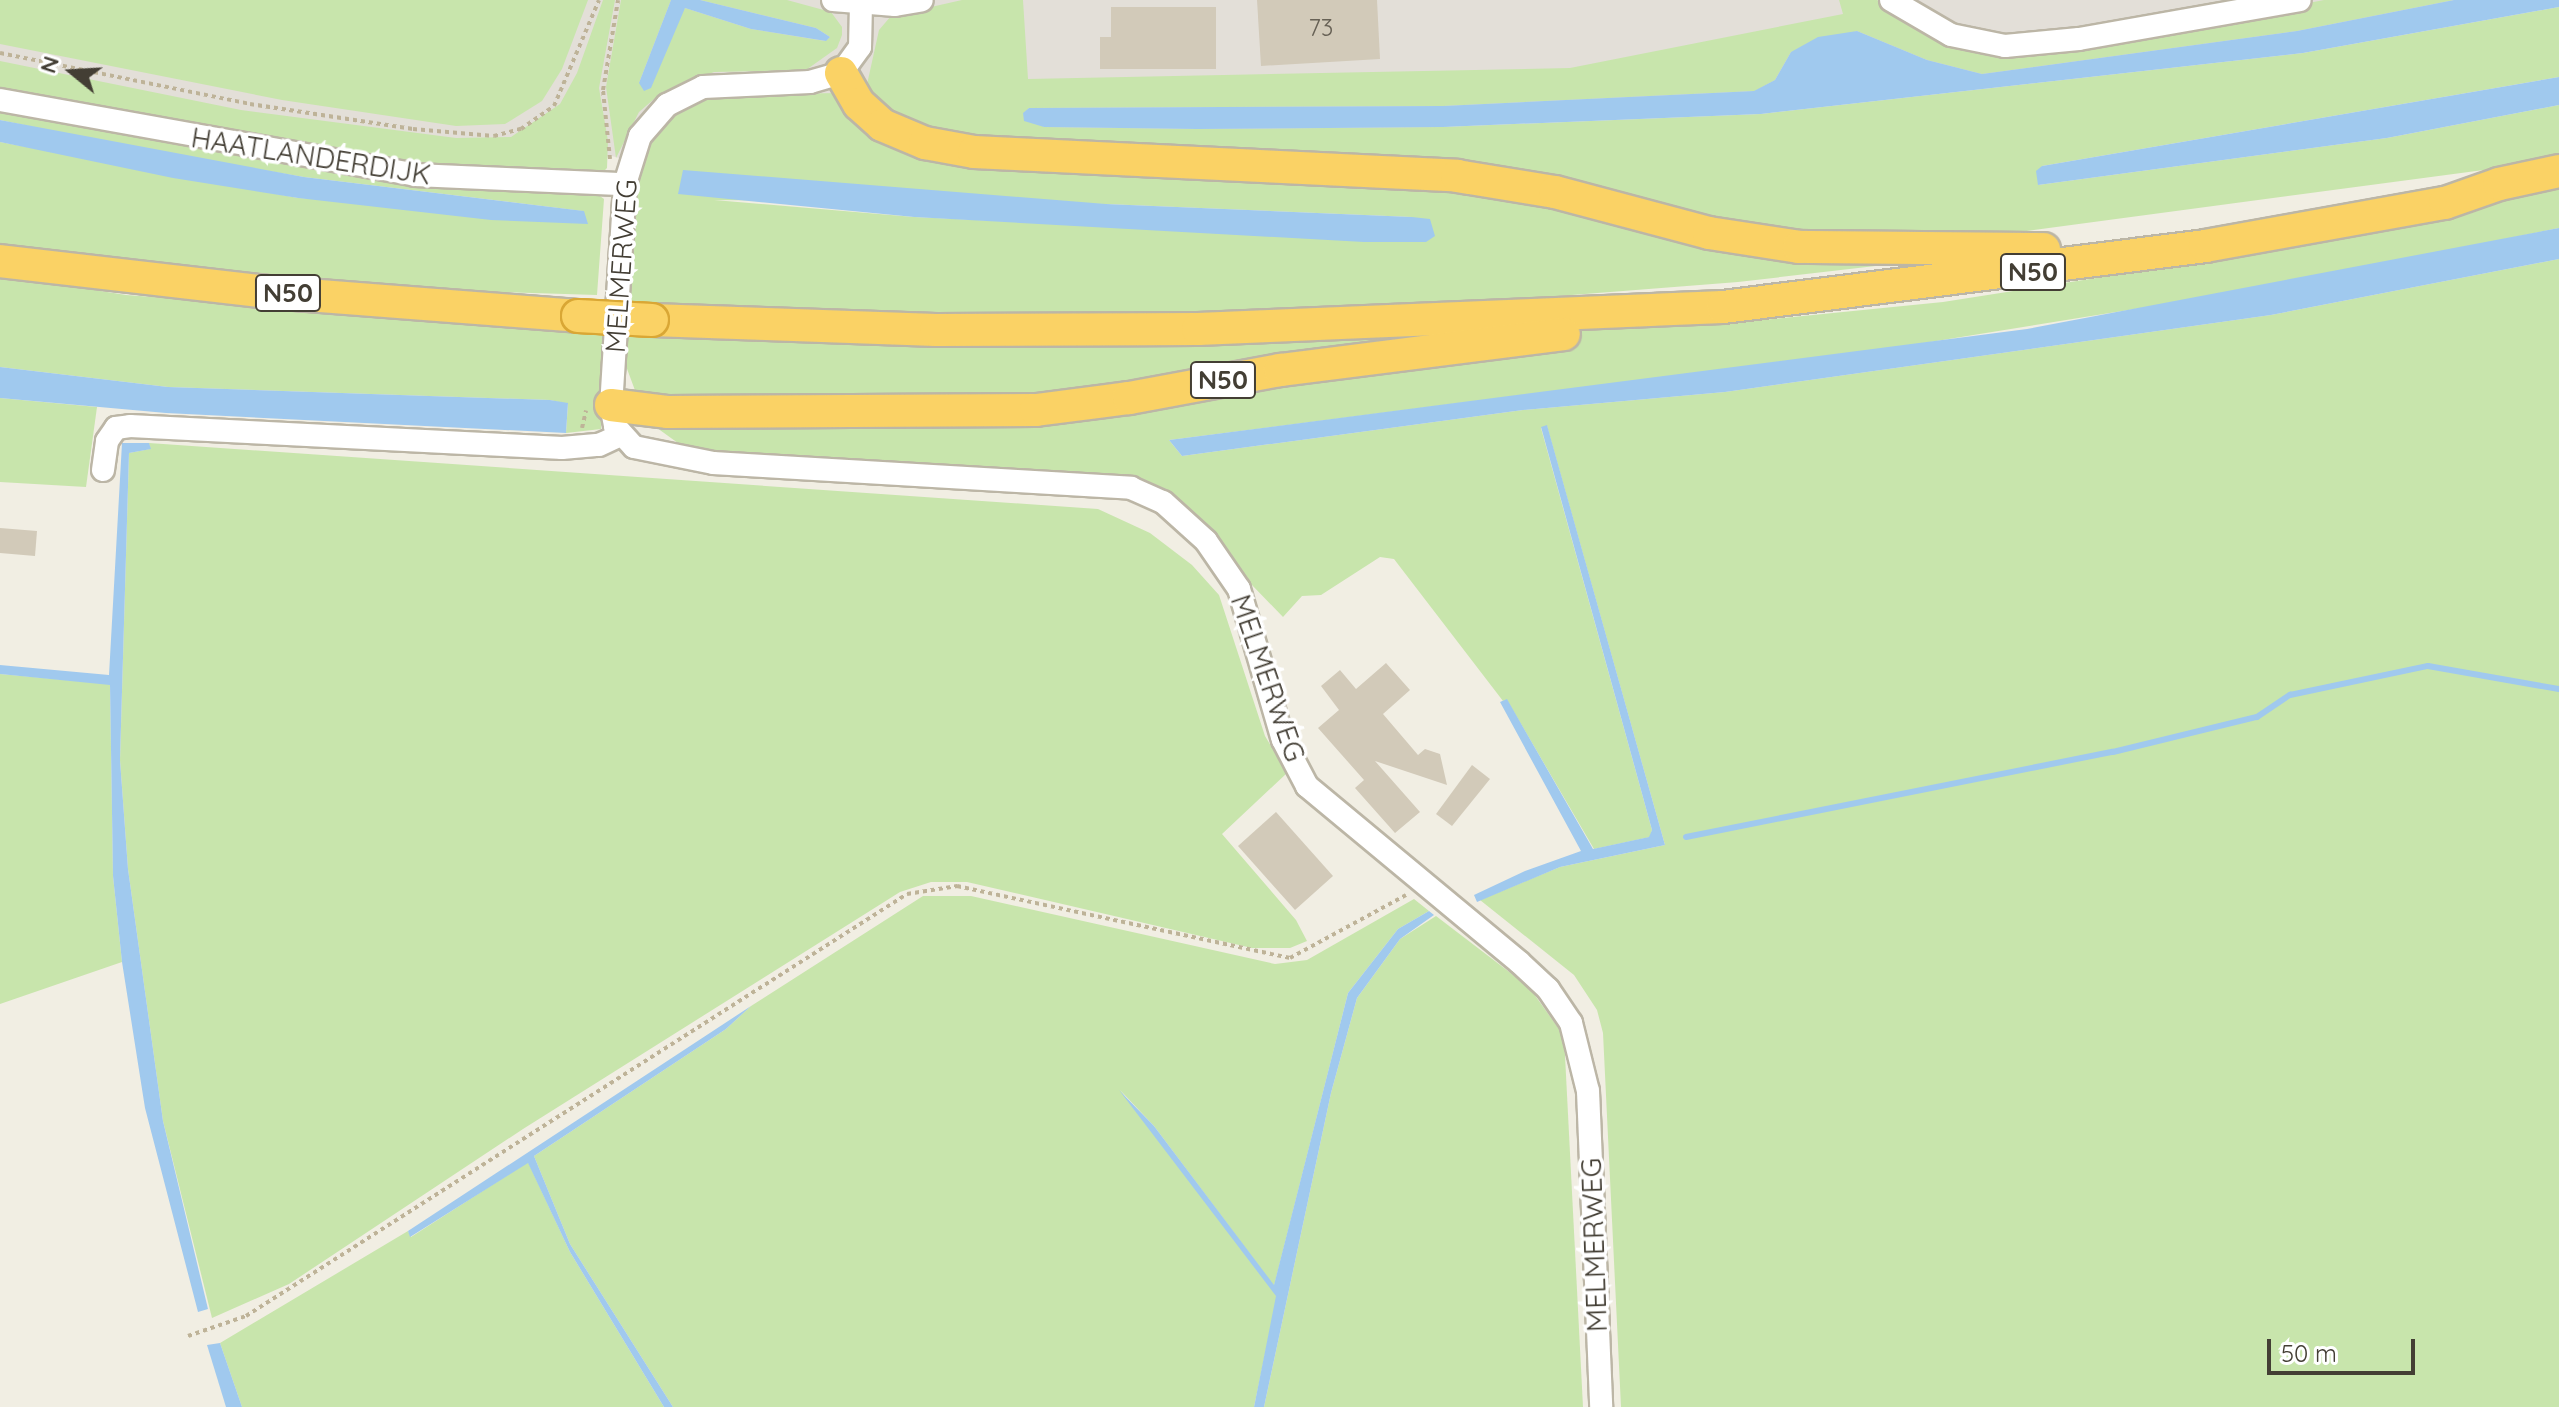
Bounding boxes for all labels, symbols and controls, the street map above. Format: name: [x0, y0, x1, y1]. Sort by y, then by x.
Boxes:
house number: 73: [1309, 14, 1333, 42]
north arrow: [32, 32, 112, 112]
text: N: [33, 53, 65, 77]
street label: HAATLANDERDIJK: [189, 120, 433, 192]
street label: MELMERWEG: [598, 178, 644, 354]
road number: N50: [1999, 250, 2067, 294]
road number: N50: [254, 271, 322, 315]
road number: N50: [1189, 358, 1257, 402]
street label: MELMERWEG: [1224, 590, 1312, 766]
street label: MELMERWEG: [1574, 1157, 1614, 1333]
scale bar: [2271, 1323, 2419, 1373]
text: 50 m: [2281, 1338, 2337, 1368]

